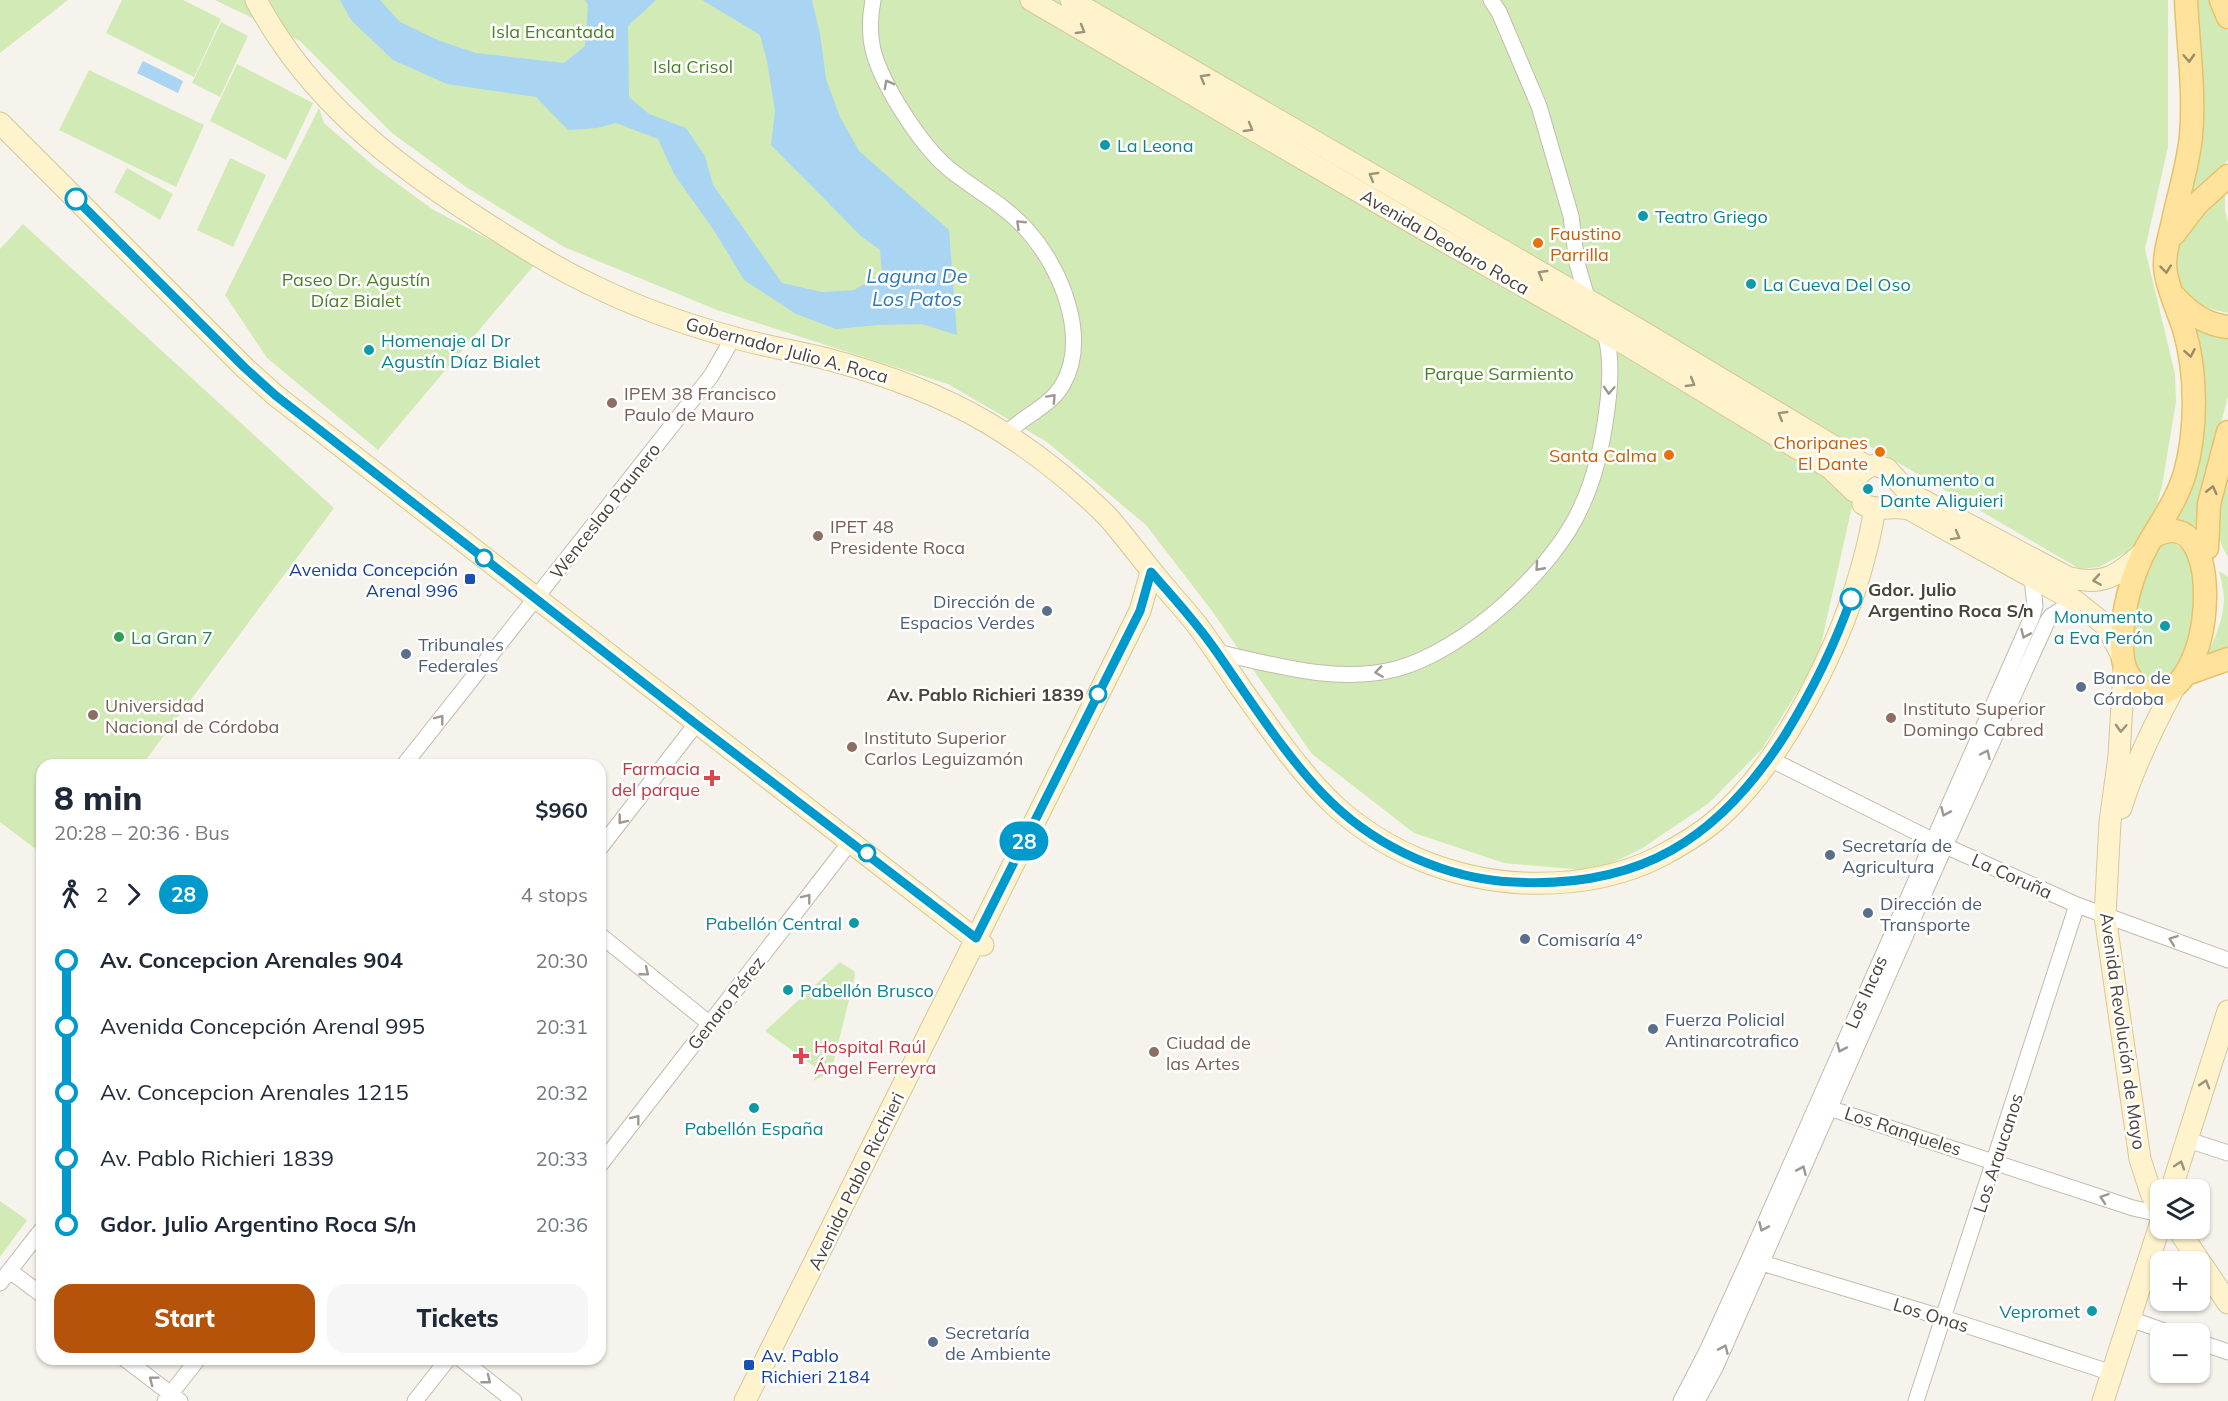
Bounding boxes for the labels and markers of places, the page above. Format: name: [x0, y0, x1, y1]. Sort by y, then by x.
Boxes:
place label: La Leona: [1117, 134, 1193, 157]
marker: La Leona: [1098, 138, 1112, 152]
unlabelled marker: [65, 188, 87, 210]
place label: Teatro Griego: [1655, 205, 1768, 228]
marker: Teatro Griego: [1636, 209, 1650, 223]
place label: Faustino Parrilla: [1550, 222, 1621, 266]
marker: Faustino Parrilla: [1531, 236, 1545, 250]
place label: La Cueva Del Oso: [1763, 273, 1911, 296]
marker: La Cueva Del Oso: [1744, 277, 1758, 291]
place label: Homenaje al Dr Agustín Díaz Bialet: [381, 329, 540, 373]
marker: Homenaje al Dr Agustín Díaz Bialet: [362, 343, 376, 357]
place label: IPEM 38 Francisco Paulo de Mauro: [624, 382, 776, 426]
marker: IPEM 38 Francisco Paulo de Mauro: [605, 396, 619, 410]
place label: Choripanes El Dante: [1773, 431, 1868, 475]
place label: Santa Calma: [1549, 444, 1657, 467]
marker: Choripanes El Dante: [1873, 445, 1887, 459]
marker: Santa Calma: [1662, 448, 1676, 462]
place label: Monumento a Dante Aliguieri: [1880, 468, 2003, 512]
marker: Monumento a Dante Aliguieri: [1861, 482, 1875, 496]
place label: IPET 48 Presidente Roca: [830, 515, 965, 559]
marker: IPET 48 Presidente Roca: [811, 529, 825, 543]
unlabelled marker: [475, 549, 493, 567]
place label: Avenida Concepción Arenal 996: [289, 558, 458, 602]
marker: Avenida Concepción Arenal 996: [463, 572, 477, 586]
place label: Gdor. Julio Argentino Roca S/n: [1868, 578, 2034, 622]
marker: Gdor. Julio Argentino Roca S/n: [1840, 588, 1862, 610]
place label: Dirección de Espacios Verdes: [900, 590, 1035, 634]
marker: Dirección de Espacios Verdes: [1040, 604, 1054, 618]
place label: Monumento a Eva Perón: [2054, 605, 2153, 649]
marker: Monumento a Eva Perón: [2158, 619, 2172, 633]
place label: La Gran 7: [131, 626, 213, 649]
marker: La Gran 7: [112, 630, 126, 644]
place label: Tribunales Federales: [418, 633, 504, 677]
marker: Tribunales Federales: [399, 647, 413, 661]
place label: Banco de Córdoba: [2093, 666, 2171, 710]
marker: Banco de Córdoba: [2074, 680, 2088, 694]
place label: Av. Pablo Richieri 1839: [887, 683, 1084, 706]
marker: Av. Pablo Richieri 1839: [1089, 685, 1107, 703]
place label: Universidad Nacional de Córdoba: [105, 694, 279, 738]
place label: Instituto Superior Domingo Cabred: [1903, 697, 2046, 741]
marker: Universidad Nacional de Córdoba: [86, 708, 100, 722]
marker: Instituto Superior Domingo Cabred: [1884, 711, 1898, 725]
place label: Instituto Superior Carlos Leguizamón: [864, 726, 1023, 770]
marker: Instituto Superior Carlos Leguizamón: [845, 740, 859, 754]
place label: Farmacia del parque: [611, 757, 700, 801]
marker: Farmacia del parque: [705, 771, 719, 785]
place label: Secretaría de Agricultura: [1842, 834, 1952, 878]
unlabelled marker: [858, 844, 876, 862]
marker: Secretaría de Agricultura: [1823, 848, 1837, 862]
place label: Dirección de Transporte: [1880, 892, 1982, 936]
marker: Dirección de Transporte: [1861, 906, 1875, 920]
place label: Pabellón Central: [705, 912, 842, 935]
marker: Pabellón Central: [847, 916, 861, 930]
place label: Comisaría 4°: [1537, 928, 1643, 951]
marker: Comisaría 4°: [1518, 932, 1532, 946]
place label: Pabellón Brusco: [800, 979, 934, 1002]
marker: Pabellón Brusco: [781, 983, 795, 997]
place label: Fuerza Policial Antinarcotrafico: [1665, 1008, 1799, 1052]
marker: Fuerza Policial Antinarcotrafico: [1646, 1022, 1660, 1036]
place label: Ciudad de las Artes: [1166, 1031, 1251, 1075]
place label: Hospital Raúl Ángel Ferreyra: [814, 1035, 936, 1079]
marker: Ciudad de las Artes: [1147, 1045, 1161, 1059]
marker: Hospital Raúl Ángel Ferreyra: [792, 1047, 810, 1065]
marker: Pabellón España: [747, 1101, 761, 1115]
place label: Pabellón España: [684, 1117, 824, 1140]
place label: Vepromet: [1999, 1300, 2080, 1323]
marker: Vepromet: [2085, 1304, 2099, 1318]
place label: Secretaría de Ambiente: [945, 1321, 1051, 1365]
marker: Secretaría de Ambiente: [926, 1335, 940, 1349]
place label: Av. Pablo Richieri 2184: [761, 1344, 870, 1388]
marker: Av. Pablo Richieri 2184: [742, 1358, 756, 1372]

